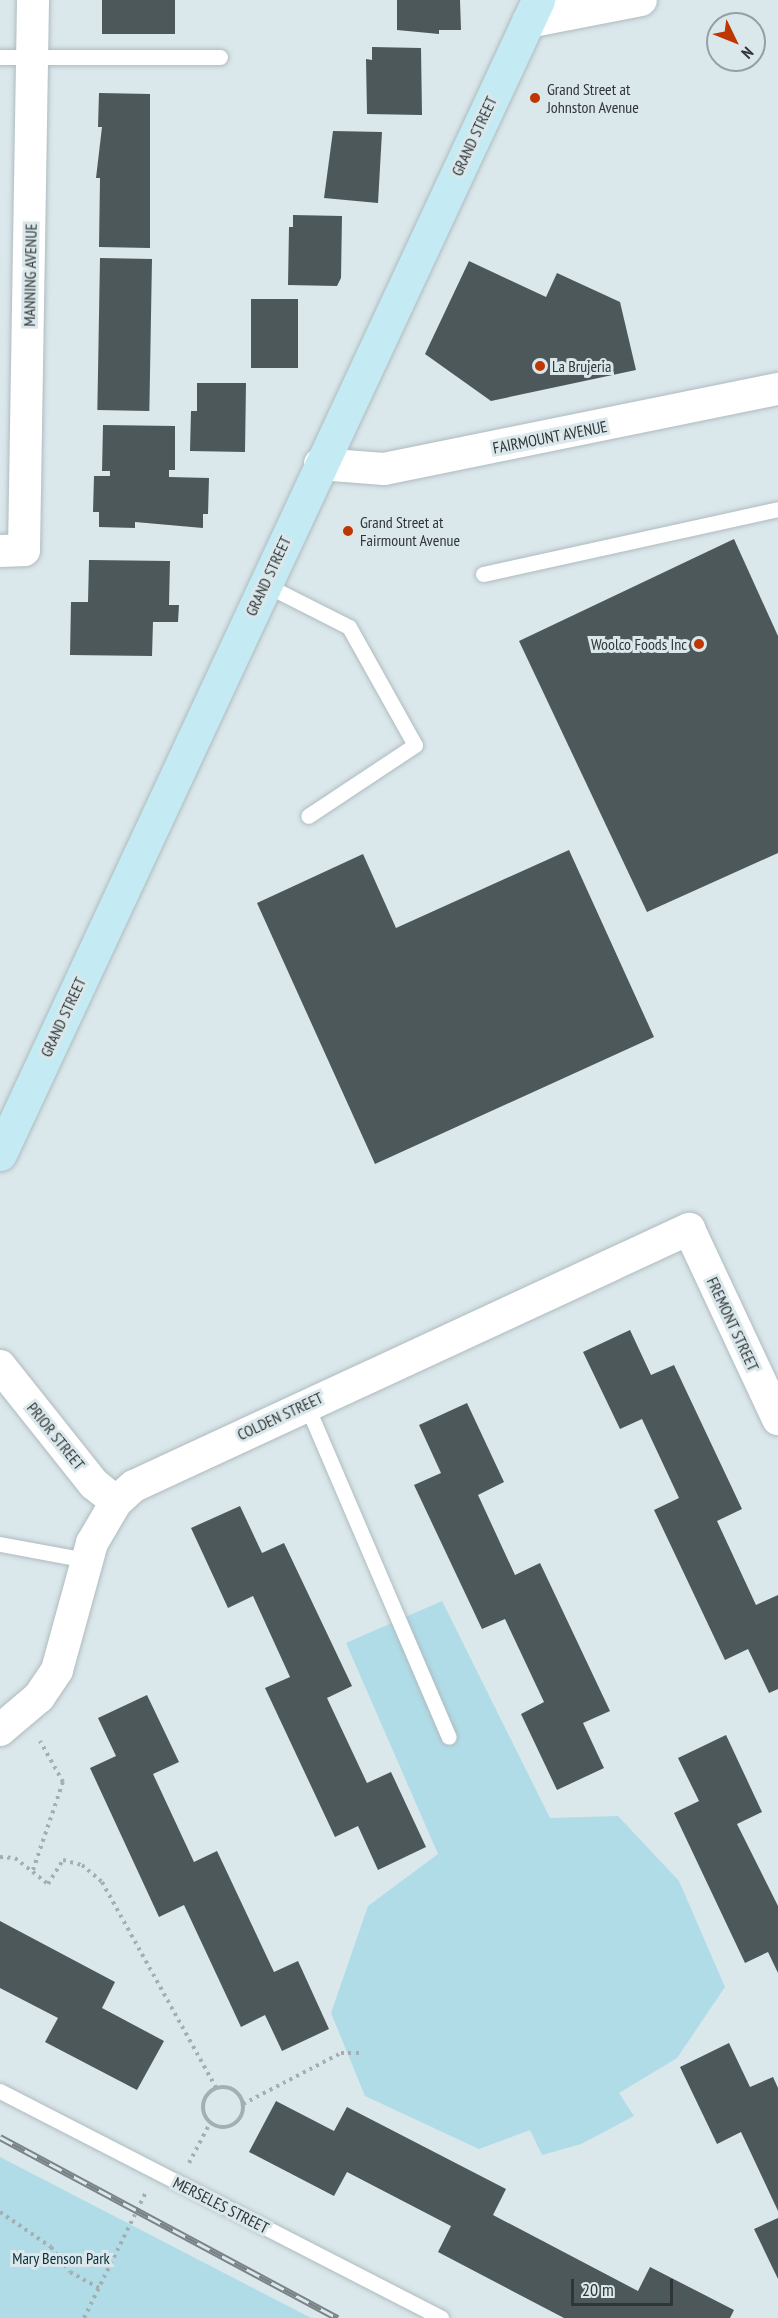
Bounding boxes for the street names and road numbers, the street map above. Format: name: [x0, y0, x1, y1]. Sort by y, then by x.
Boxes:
street label: GRAND STREET: [447, 93, 501, 179]
street label: MANNING AVENUE: [19, 223, 41, 327]
street label: FAIRMOUNT AVENUE: [491, 416, 609, 458]
street label: GRAND STREET: [241, 533, 295, 619]
street label: GRAND STREET: [36, 974, 90, 1060]
street label: FREMONT STREET: [703, 1274, 763, 1374]
street label: COLDEN STREET: [234, 1388, 326, 1444]
street label: PRIOR STREET: [23, 1398, 89, 1474]
street label: MERSELES STREET: [170, 2173, 272, 2237]

